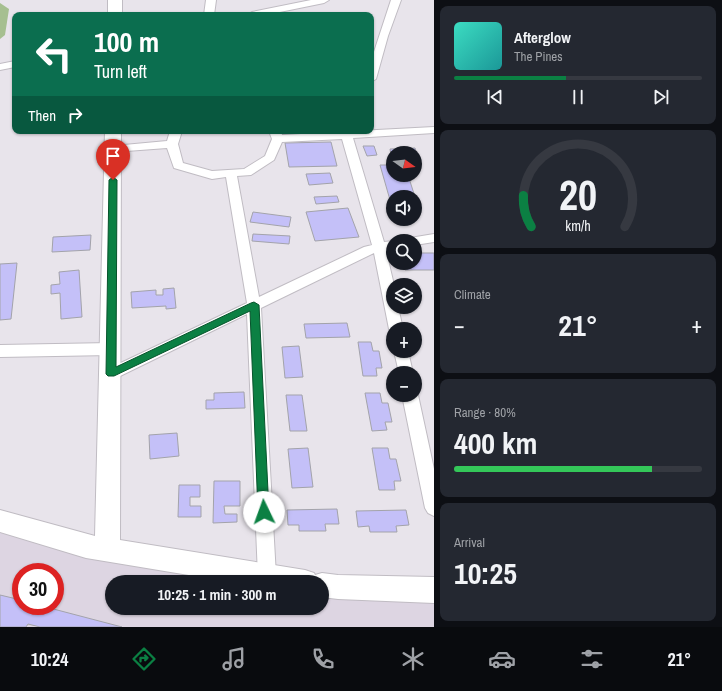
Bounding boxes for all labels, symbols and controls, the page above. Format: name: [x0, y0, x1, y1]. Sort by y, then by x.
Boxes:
text: 100 m: [94, 23, 159, 61]
text: Afterglow: [514, 27, 571, 48]
icon: left: [28, 28, 80, 80]
text: The Pines: [514, 48, 563, 65]
text: Turn left: [94, 59, 147, 84]
icon: previous: [484, 86, 506, 108]
icon: pause: [567, 86, 589, 108]
icon: next: [650, 86, 672, 108]
icon: right: [64, 104, 86, 126]
text: Then: [28, 105, 56, 126]
pin: [96, 139, 130, 180]
icon: arrive: [102, 145, 124, 167]
north arrow: [386, 146, 422, 182]
map controls: [386, 146, 422, 402]
text: 20: [559, 167, 597, 223]
button: sound: [386, 190, 422, 226]
text: km/h: [565, 216, 591, 235]
button: search: [386, 234, 422, 270]
button: layers: [386, 278, 422, 314]
text: Climate: [454, 286, 491, 303]
text: 21°: [558, 305, 598, 345]
text: −: [454, 310, 465, 340]
text: +: [691, 310, 702, 340]
button: +: [386, 322, 422, 358]
button: −: [386, 366, 422, 402]
text: Range · 80%: [454, 404, 516, 421]
text: 400 km: [454, 423, 537, 463]
position arrow: [243, 491, 285, 533]
text: Arrival: [454, 534, 485, 551]
text: 10:25: [454, 553, 517, 593]
speed limit sign: 30: [12, 563, 64, 615]
text: 10:25 · 1 min · 300 m: [158, 584, 276, 605]
icon: directions: [130, 645, 158, 673]
icon: music: [220, 645, 248, 673]
icon: phone: [309, 645, 337, 673]
icon: climate: [399, 645, 427, 673]
icon: car: [488, 645, 516, 673]
icon: filters: [578, 645, 606, 673]
text: 10:24: [31, 647, 69, 672]
text: 21°: [668, 647, 691, 672]

